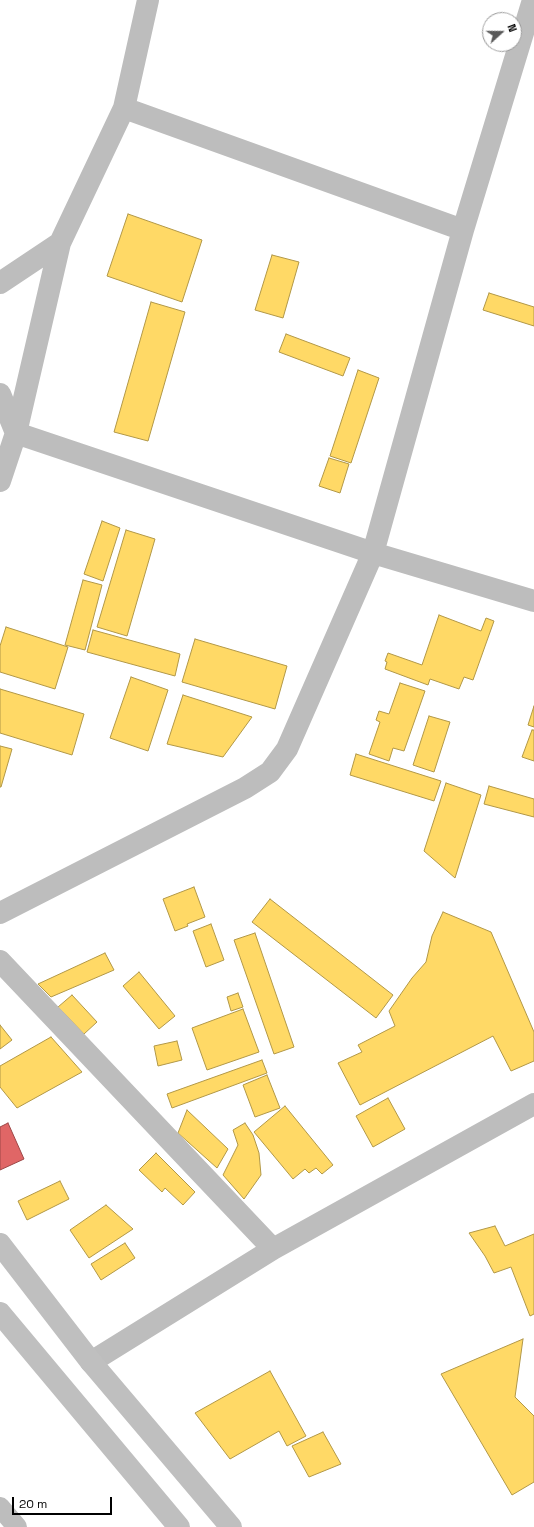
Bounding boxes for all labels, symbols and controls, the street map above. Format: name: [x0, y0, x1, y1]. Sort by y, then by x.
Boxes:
north arrow: [482, 12, 522, 52]
text: N: [504, 22, 520, 34]
scale bar: [14, 1489, 114, 1515]
text: 20 m: [19, 1496, 47, 1512]

